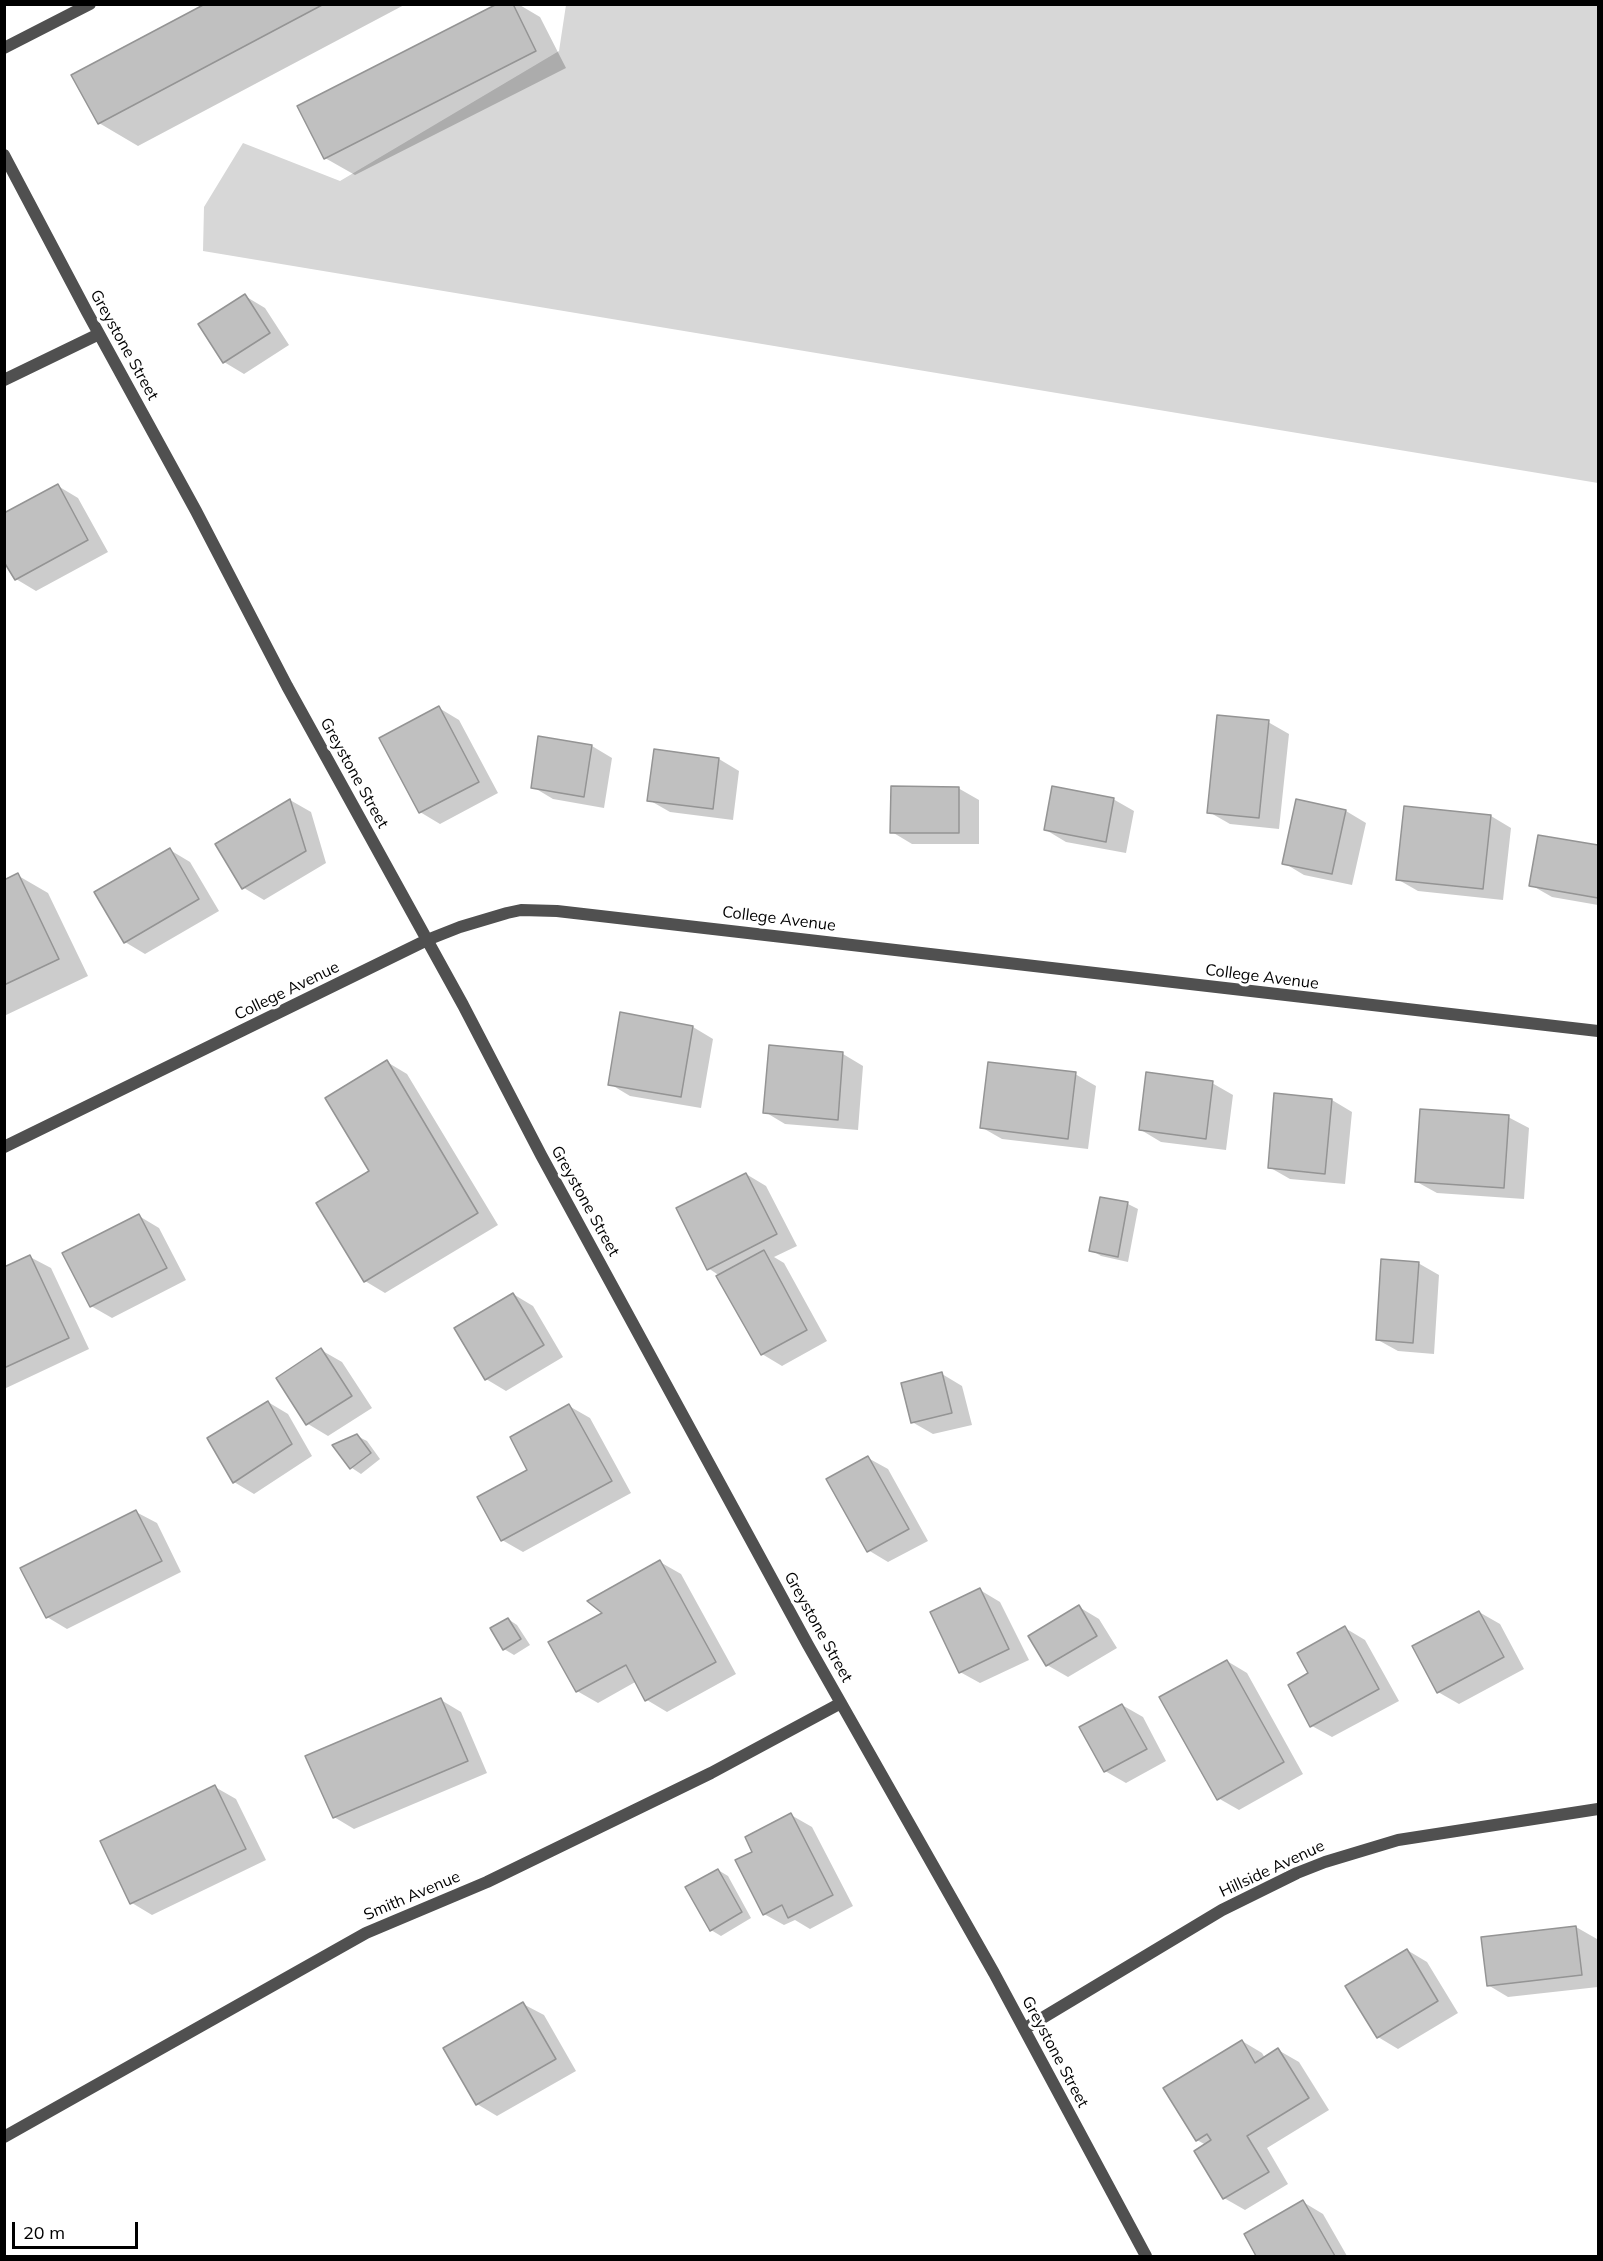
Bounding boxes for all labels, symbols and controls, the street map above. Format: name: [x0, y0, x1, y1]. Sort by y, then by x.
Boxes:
street label: Greystone Street: [86, 286, 162, 404]
street label: Greystone Street: [316, 714, 392, 832]
street label: College Avenue: [721, 903, 837, 935]
street label: College Avenue: [232, 957, 342, 1025]
street label: College Avenue: [1204, 961, 1320, 993]
street label: Greystone Street: [547, 1142, 623, 1260]
street label: Greystone Street: [780, 1568, 856, 1686]
street label: Hillside Avenue: [1216, 1836, 1328, 1902]
street label: Smith Avenue: [361, 1867, 463, 1925]
street label: Greystone Street: [1018, 1993, 1092, 2111]
scale bar: [15, 2210, 141, 2248]
text: 20 m: [23, 2221, 65, 2244]

